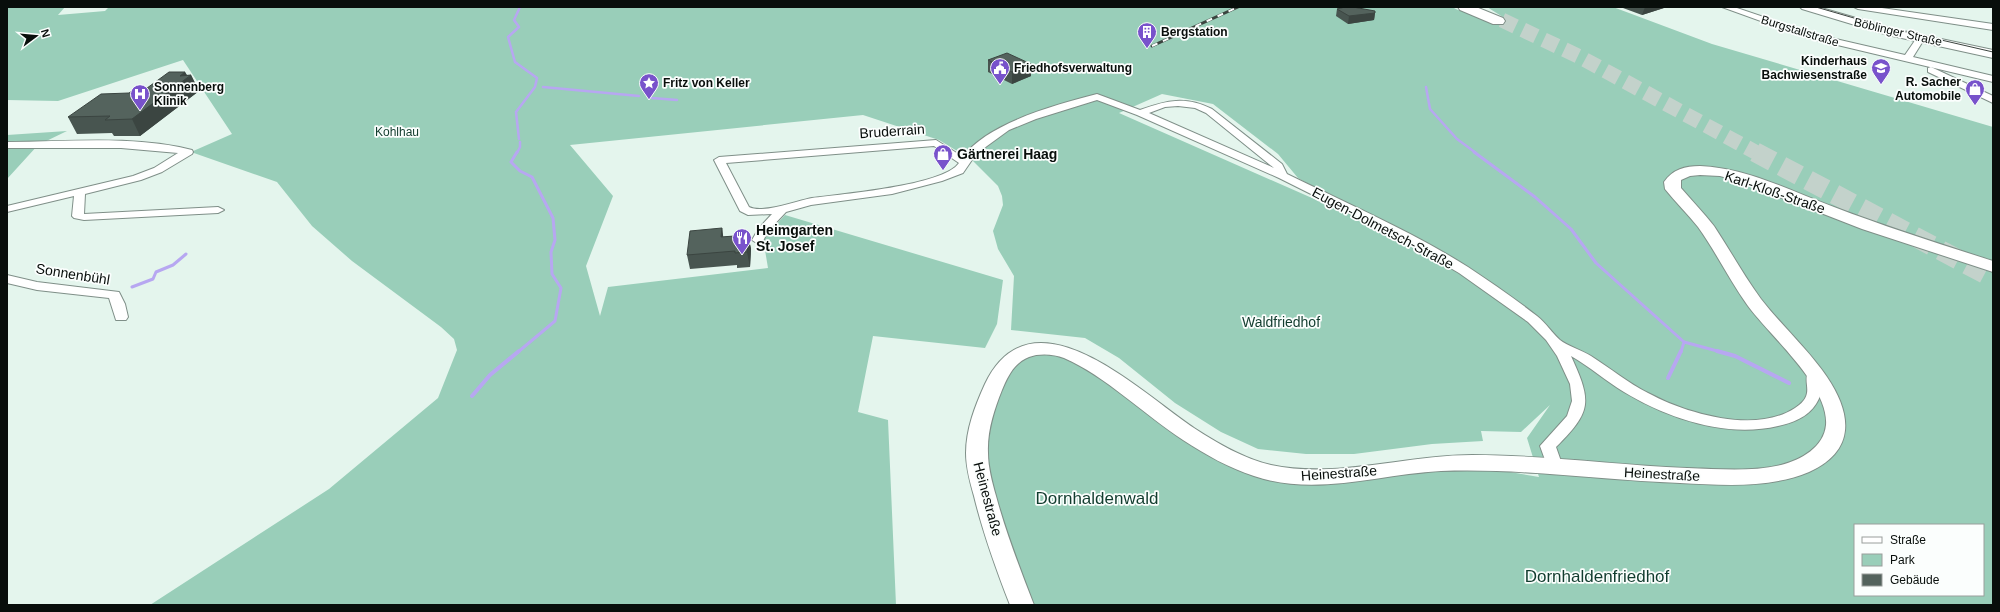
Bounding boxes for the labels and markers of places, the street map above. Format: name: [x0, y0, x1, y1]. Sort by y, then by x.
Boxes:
building icon: Bergstation: [1136, 21, 1158, 49]
place label: Bergstation: [1161, 25, 1228, 39]
place label: Kinderhaus Bachwiesenstraße: [1762, 54, 1867, 82]
public building icon: Friedhofsverwaltung: [989, 57, 1011, 85]
school or university icon: Kinderhaus Bachwiesenstraße: [1870, 57, 1892, 85]
place label: Friedhofsverwaltung: [1014, 61, 1132, 75]
place icon: Fritz von Keller: [638, 72, 660, 100]
place label: R. Sacher Automobile: [1895, 75, 1961, 103]
place label: Fritz von Keller: [663, 76, 750, 90]
shop icon: R. Sacher Automobile: [1964, 78, 1986, 106]
place label: Sonnenberg Klinik: [154, 80, 224, 108]
hospital icon: Sonnenberg Klinik: [129, 83, 151, 111]
shop icon: Gärtnerei Haag: [932, 143, 954, 171]
place label: Gärtnerei Haag: [957, 146, 1057, 162]
place label: Heimgarten St. Josef: [756, 222, 833, 254]
restaurant icon: Heimgarten St. Josef: [731, 227, 753, 255]

